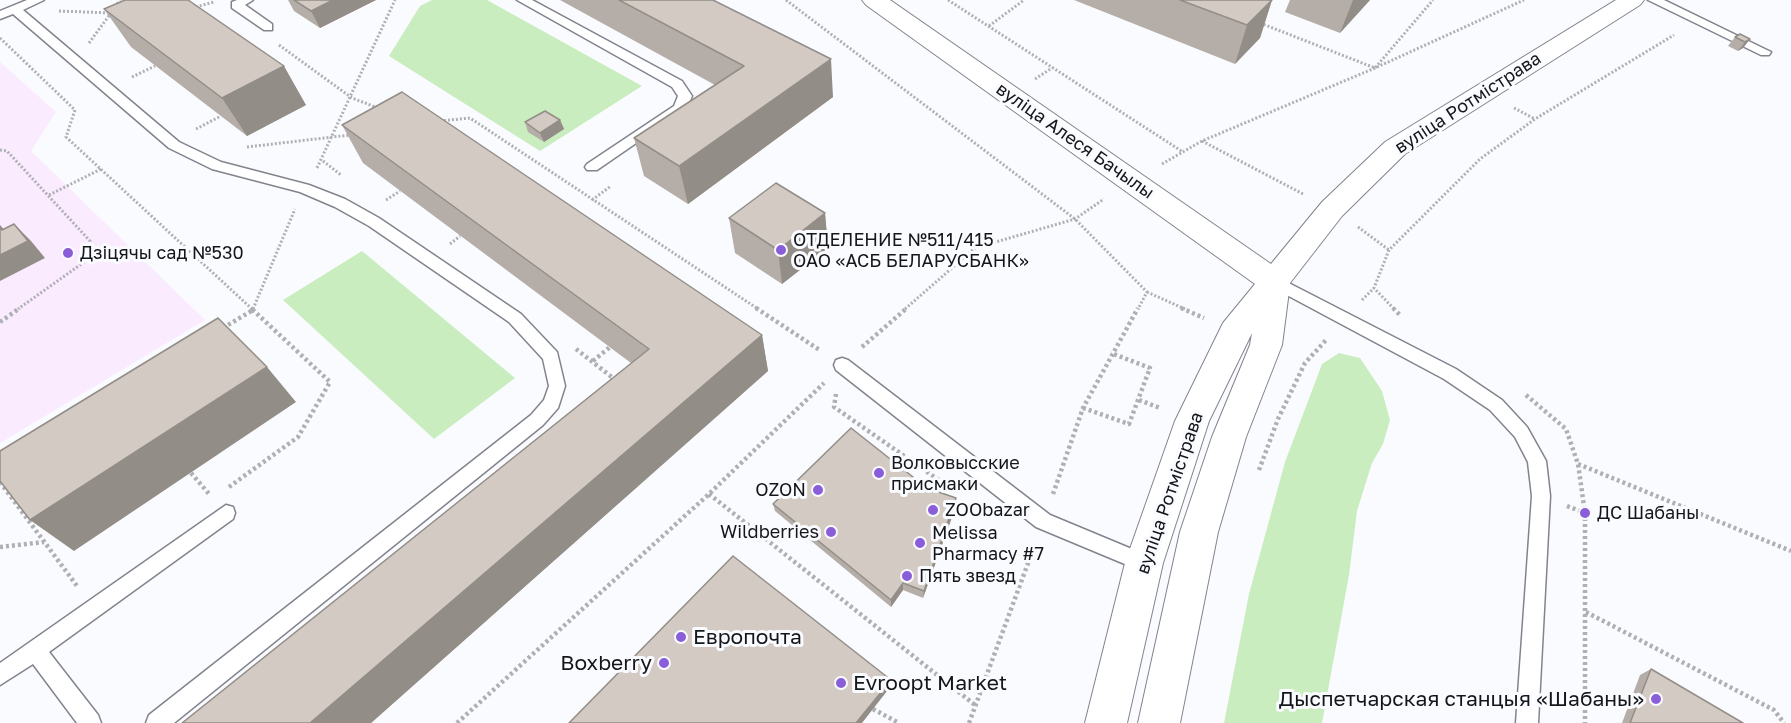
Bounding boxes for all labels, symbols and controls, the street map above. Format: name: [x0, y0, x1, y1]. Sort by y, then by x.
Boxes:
street label: вуліца Ротмістрава: [1391, 48, 1545, 158]
street label: вуліца Алеся Бачылы: [992, 78, 1158, 204]
place label: ОТДЕЛЕНИЕ №511/415 ОАО «АСБ БЕЛАРУСБАНК»: [793, 229, 1029, 272]
place label: Дзіцячы сад №530: [80, 242, 244, 264]
marker: ОТДЕЛЕНИЕ №511/415 ОАО «АСБ БЕЛАРУСБАНК»: [774, 243, 788, 257]
marker: Дзіцячы сад №530: [61, 246, 75, 260]
street label: вуліца Ротмістрава: [1132, 409, 1208, 577]
place label: Волковысские присмаки: [891, 452, 1020, 494]
marker: Волковысские присмаки: [872, 466, 886, 480]
place label: OZON: [755, 479, 806, 501]
marker: OZON: [811, 483, 825, 497]
place label: ZOObazar: [945, 499, 1030, 521]
place label: ДС Шабаны: [1597, 502, 1699, 524]
marker: ZOObazar: [926, 503, 940, 517]
marker: ДС Шабаны: [1578, 506, 1592, 520]
place label: Wildberries: [720, 521, 819, 543]
place label: Melissa Pharmacy #7: [932, 522, 1044, 564]
marker: Wildberries: [824, 525, 838, 539]
marker: Melissa Pharmacy #7: [913, 536, 927, 550]
place label: Пять звезд: [919, 565, 1016, 587]
marker: Пять звезд: [900, 569, 914, 583]
place label: Европочта: [693, 624, 802, 650]
marker: Европочта: [674, 630, 688, 644]
place label: Boxberry: [560, 650, 652, 676]
marker: Boxberry: [657, 656, 671, 670]
place label: Evroopt Market: [853, 670, 1007, 696]
marker: Evroopt Market: [834, 676, 848, 690]
place label: Дыспетчарская станцыя «Шабаны»: [1279, 686, 1644, 712]
marker: Дыспетчарская станцыя «Шабаны»: [1649, 692, 1663, 706]

